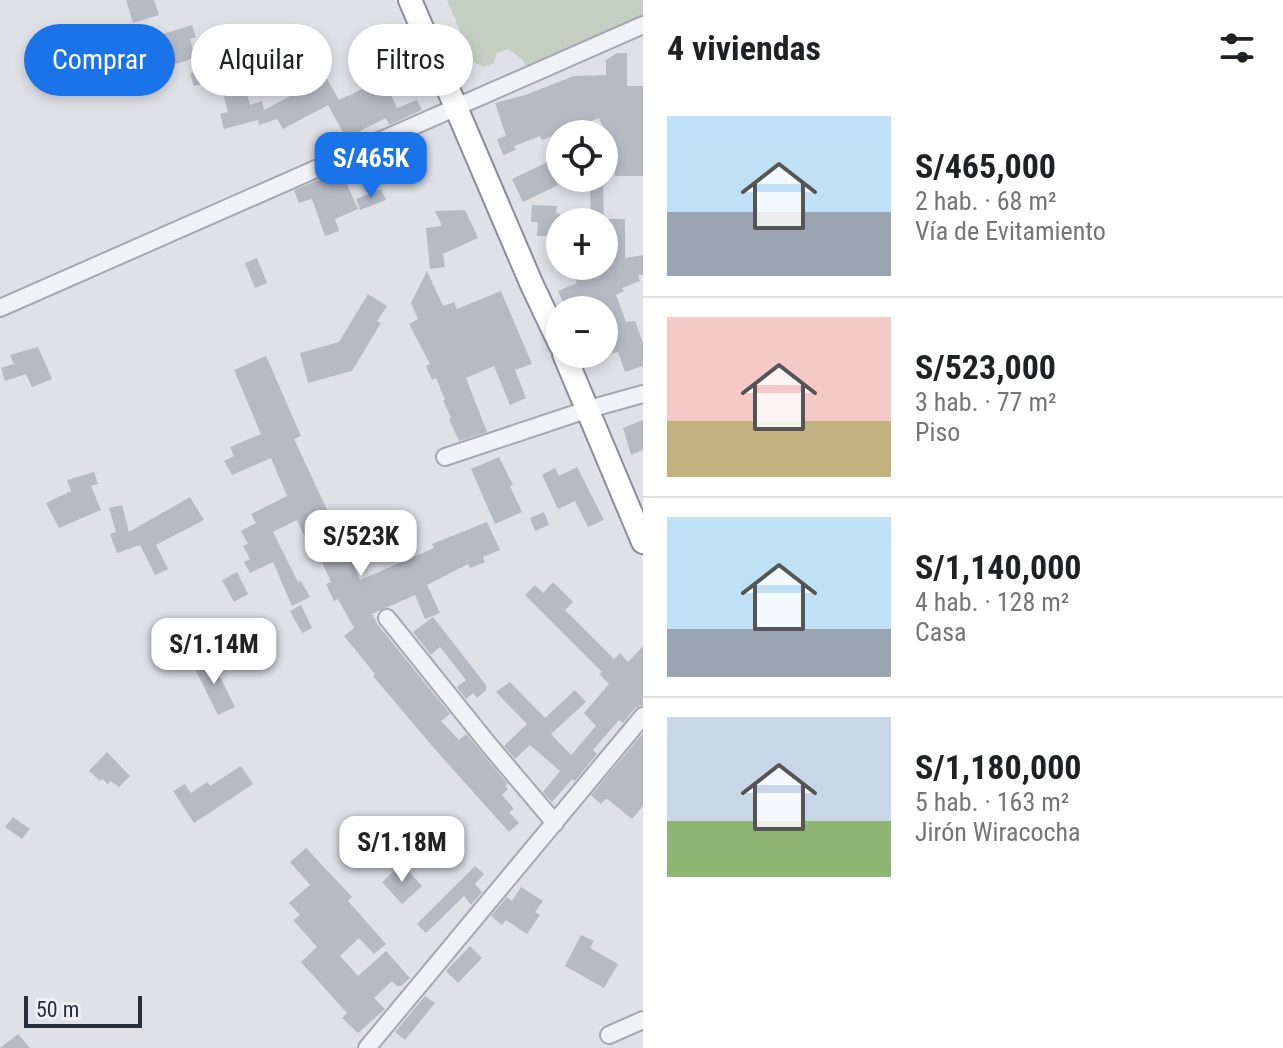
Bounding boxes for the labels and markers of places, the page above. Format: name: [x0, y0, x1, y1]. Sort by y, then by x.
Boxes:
pin: S/465K: [306, 132, 436, 200]
pin: S/523K: [296, 510, 426, 578]
pin: S/1.14M: [140, 618, 288, 686]
pin: S/1.18M: [328, 816, 476, 884]

